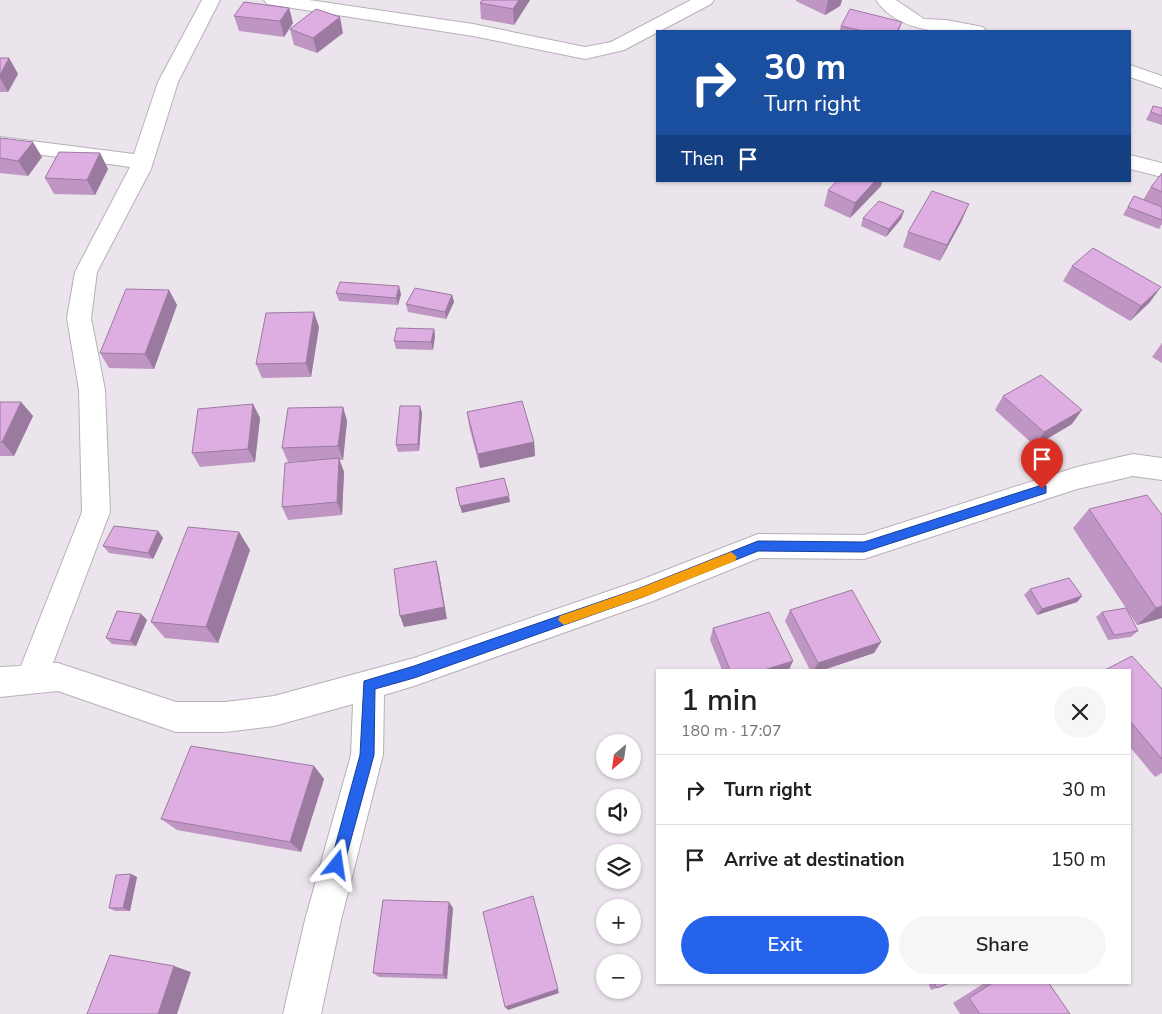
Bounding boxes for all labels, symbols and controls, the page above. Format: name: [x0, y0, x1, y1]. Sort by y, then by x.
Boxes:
text: 30 m: [764, 44, 846, 91]
icon: right: [681, 50, 746, 115]
text: Turn right: [764, 89, 860, 119]
icon: arrive: [734, 145, 762, 173]
text: Then: [681, 146, 724, 172]
pin: [1021, 438, 1063, 489]
icon: arrive: [1028, 445, 1056, 473]
text: 1 min: [681, 680, 757, 721]
button: close: [1054, 686, 1106, 738]
text: 180 m · 17:07: [681, 720, 782, 742]
north arrow: [596, 734, 641, 779]
map controls: [596, 734, 641, 999]
icon: right: [681, 776, 709, 804]
text: Turn right: [724, 777, 811, 803]
text: 30 m: [1062, 777, 1106, 803]
button: sound: [596, 789, 641, 834]
position arrow: [310, 838, 362, 890]
button: layers: [596, 844, 641, 889]
icon: arrive: [681, 846, 709, 874]
text: Arrive at destination: [724, 847, 905, 873]
text: 150 m: [1051, 847, 1106, 873]
button: +: [596, 899, 641, 944]
button: Exit: [681, 916, 889, 974]
button: Share: [899, 916, 1106, 974]
button: −: [596, 954, 641, 999]

